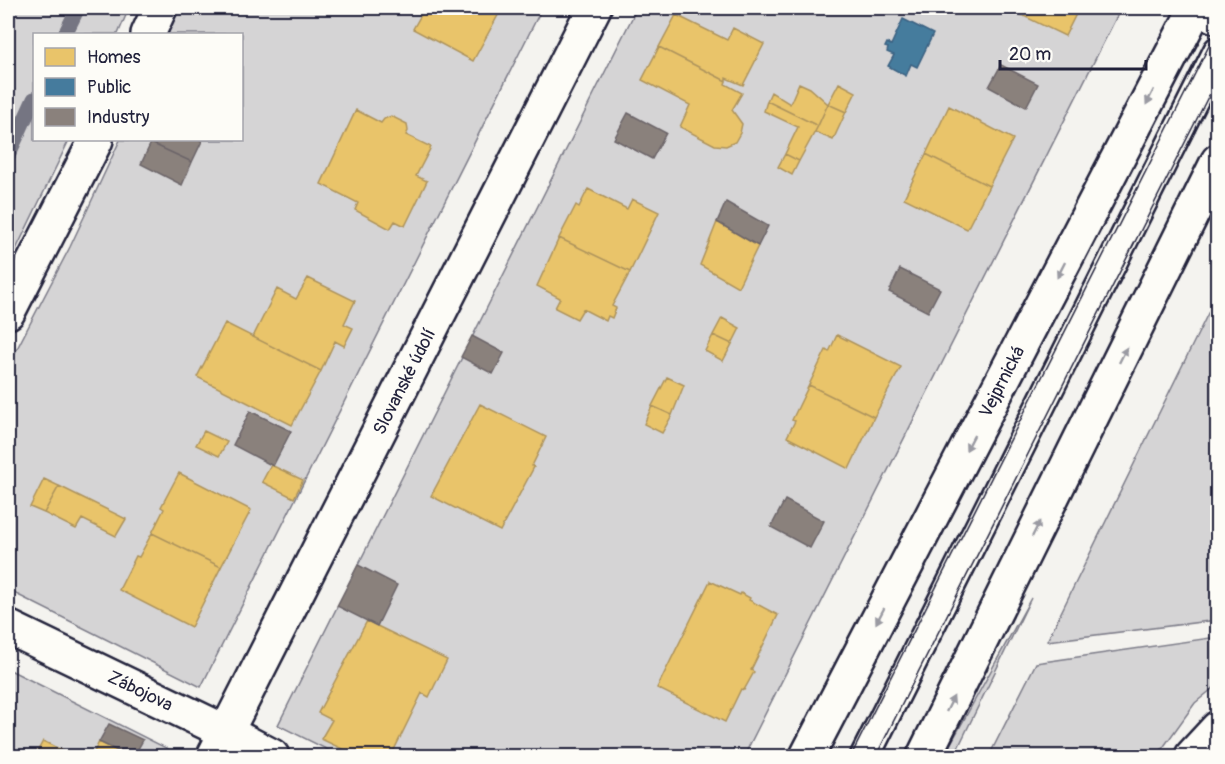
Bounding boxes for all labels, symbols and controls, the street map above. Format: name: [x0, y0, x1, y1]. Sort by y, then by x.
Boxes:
legend: [33, 33, 243, 141]
scale bar: [1000, 33, 1146, 71]
text: 20 m: [1009, 43, 1051, 66]
text: Homes: [87, 46, 140, 69]
text: Public: [87, 76, 131, 99]
one-way arrow: [1145, 88, 1155, 106]
text: Industry: [87, 106, 150, 129]
one-way arrow: [1056, 262, 1065, 279]
street label: Slovanské údolí: [368, 325, 441, 439]
street label: Vejprnická: [974, 342, 1030, 421]
one-way arrow: [1118, 346, 1127, 363]
one-way arrow: [965, 435, 975, 452]
one-way arrow: [1032, 521, 1041, 538]
one-way arrow: [875, 608, 885, 625]
street label: Zábojova: [104, 665, 177, 716]
one-way arrow: [945, 696, 954, 713]

